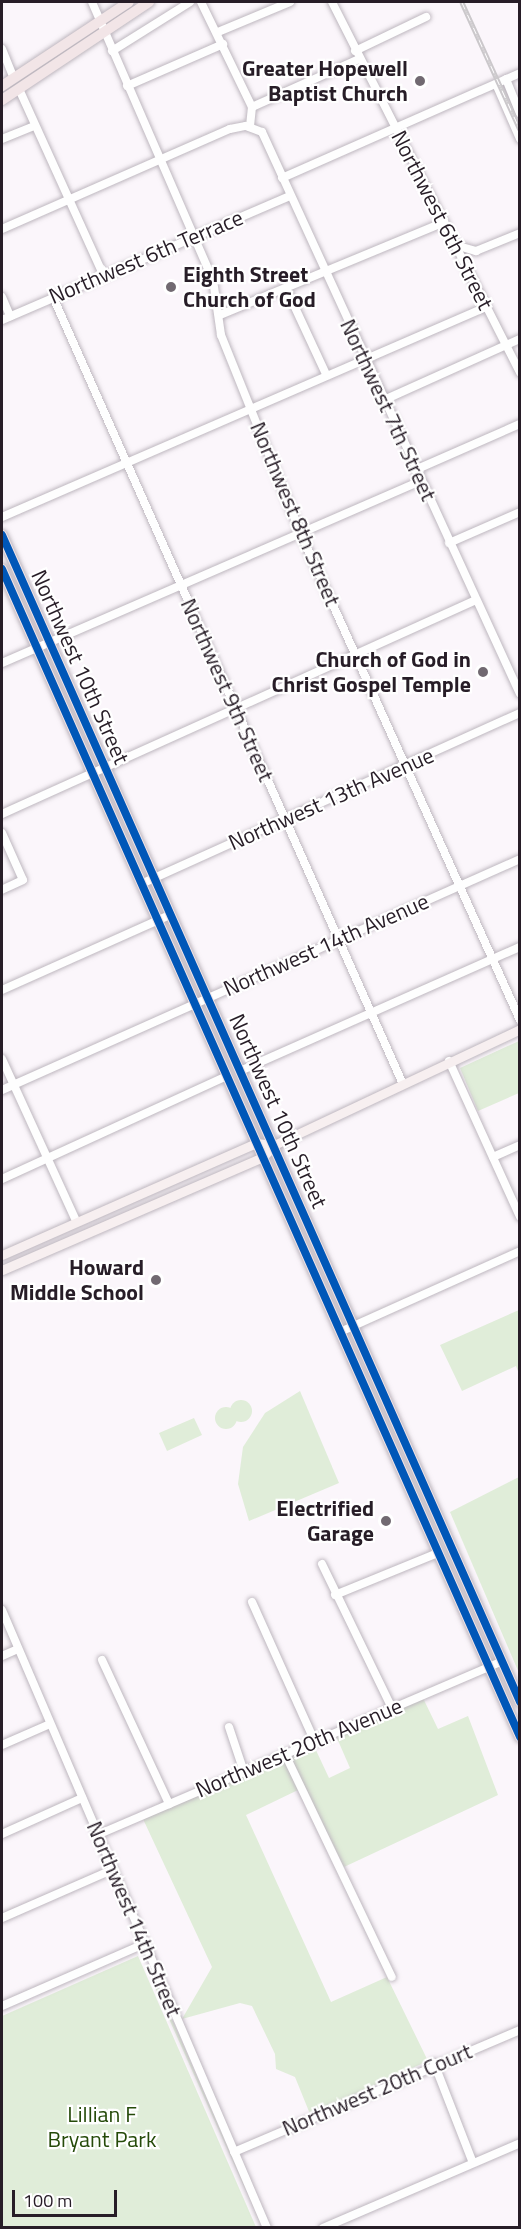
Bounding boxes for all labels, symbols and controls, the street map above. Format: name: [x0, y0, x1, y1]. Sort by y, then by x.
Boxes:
place label: Greater Hopewell Baptist Church: [242, 55, 408, 106]
marker: Greater Hopewell Baptist Church: [413, 74, 427, 88]
street label: Northwest 6th Street: [385, 126, 499, 314]
street label: Northwest 6th Terrace: [45, 204, 247, 310]
place label: Eighth Street Church of God: [183, 261, 316, 312]
marker: Eighth Street Church of God: [164, 280, 178, 294]
street label: Northwest 7th Street: [334, 315, 442, 505]
street label: Northwest 8th Street: [244, 418, 346, 610]
street label: Northwest 10th Street: [25, 566, 135, 768]
street label: Northwest 9th Street: [175, 594, 279, 786]
place label: Church of God in Christ Gospel Temple: [271, 646, 471, 698]
marker: Church of God in Christ Gospel Temple: [476, 665, 490, 679]
street label: Northwest 13th Avenue: [224, 742, 438, 856]
street label: Northwest 14th Avenue: [219, 888, 433, 1002]
street label: Northwest 10th Street: [223, 1010, 333, 1212]
place label: Howard Middle School: [10, 1254, 144, 1306]
marker: Howard Middle School: [149, 1273, 163, 1287]
place label: Electrified Garage: [276, 1495, 374, 1546]
marker: Electrified Garage: [379, 1514, 393, 1528]
street label: Northwest 20th Avenue: [192, 1693, 406, 1803]
street label: Northwest 14th Street: [81, 1817, 187, 2021]
street label: Northwest 20th Court: [278, 2038, 476, 2142]
park label: Lillian F Bryant Park: [47, 2101, 157, 2152]
scale bar: [15, 2178, 120, 2216]
text: 100 m: [23, 2187, 72, 2214]

